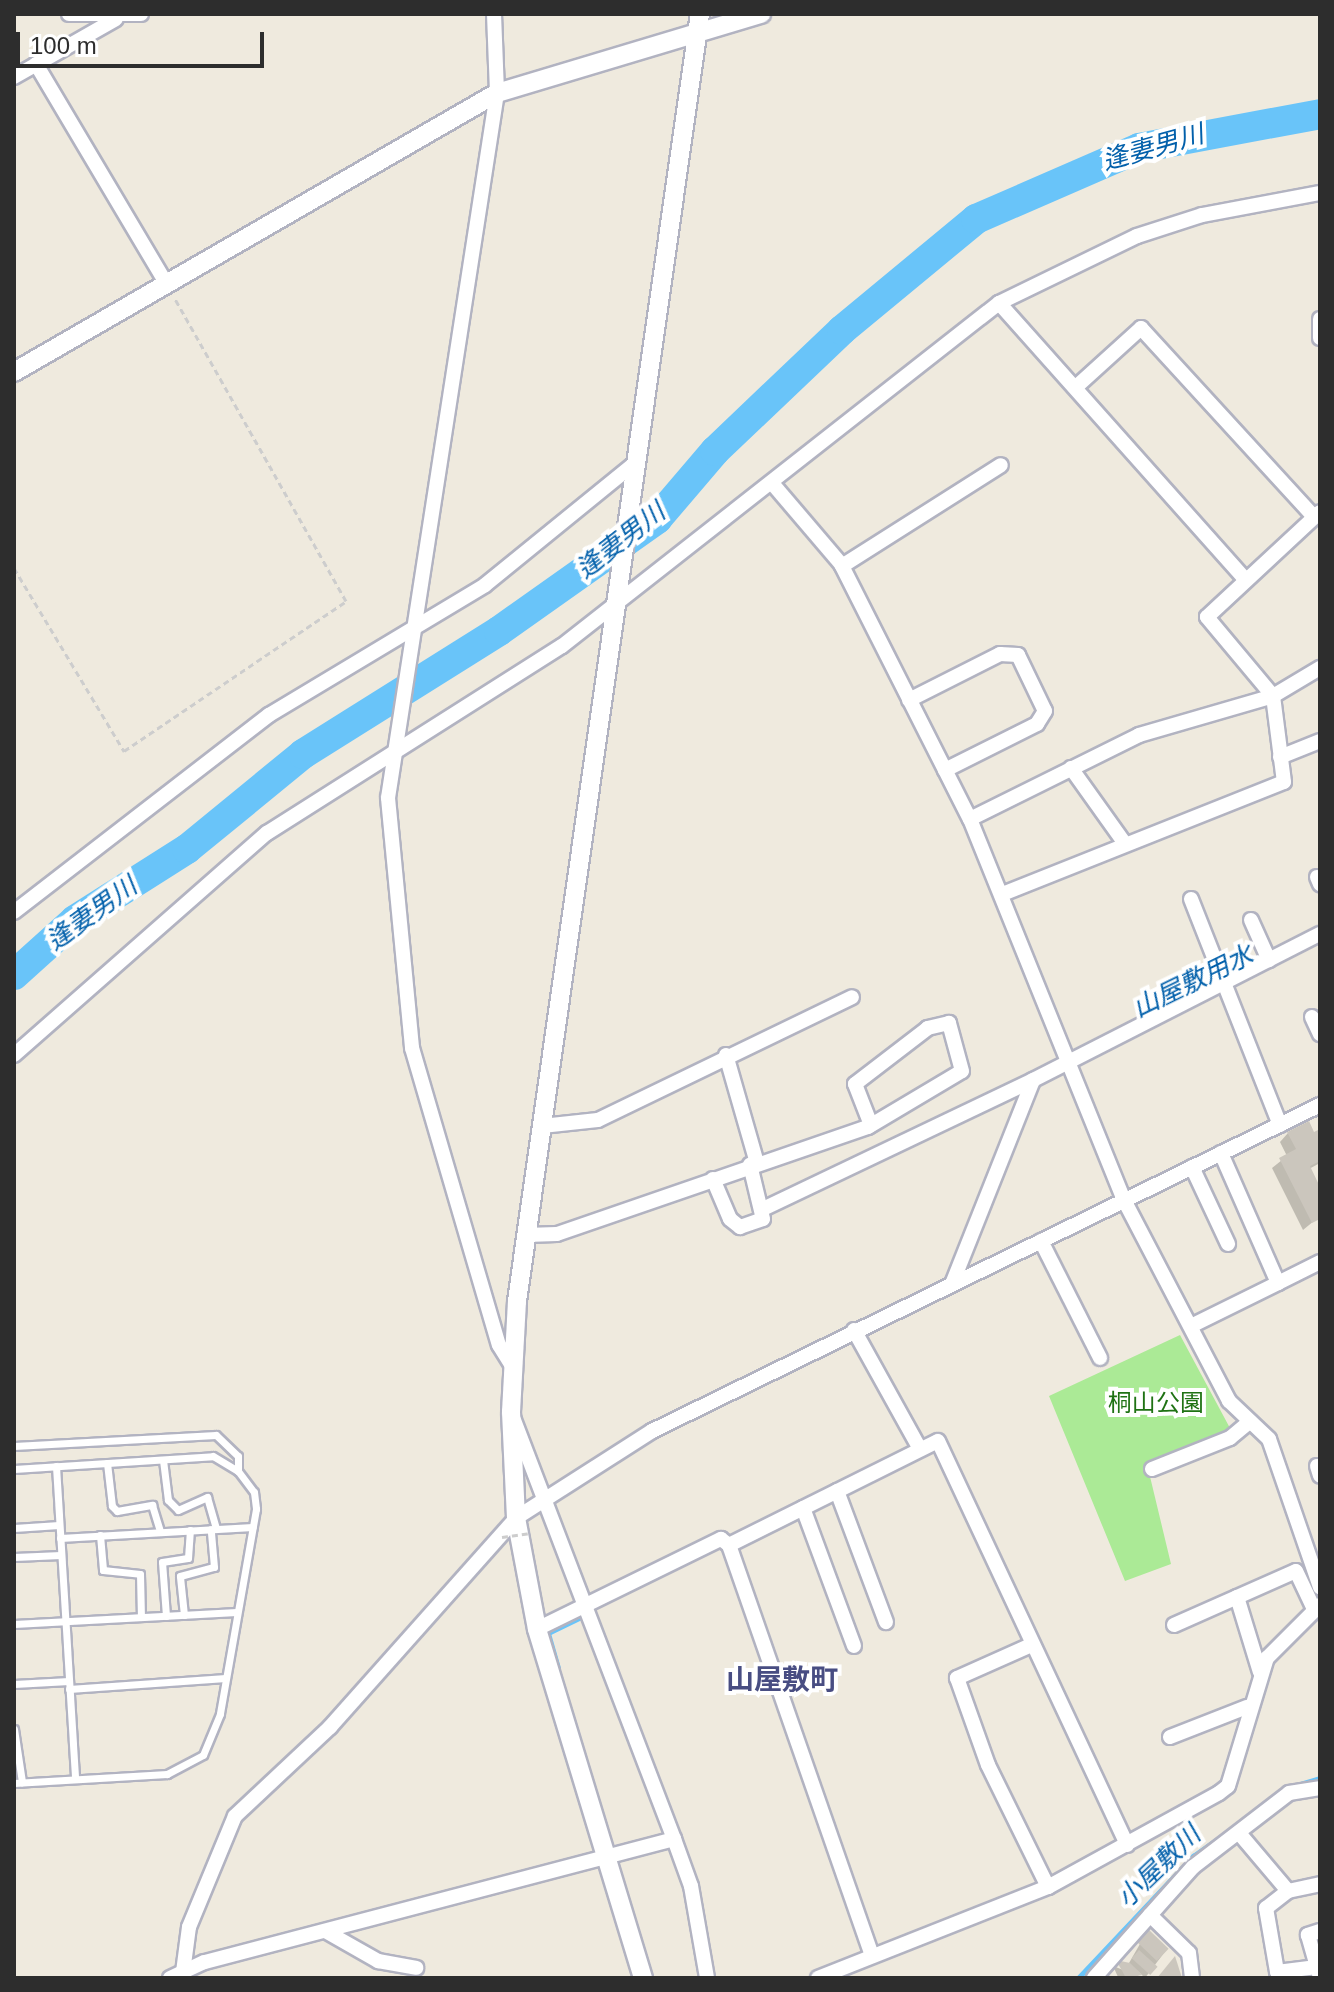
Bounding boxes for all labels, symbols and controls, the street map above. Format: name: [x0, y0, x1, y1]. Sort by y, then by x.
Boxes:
scale bar: [20, 16, 268, 66]
text: 100 m: [30, 32, 97, 59]
water label: 逢妻男川: [1099, 119, 1207, 177]
water label: 逢妻男川: [570, 497, 672, 585]
water label: 逢妻男川: [41, 871, 143, 957]
water label: 山屋敷用水: [1128, 939, 1258, 1025]
park label: 桐山公園: [1108, 1389, 1204, 1417]
district label: 山屋敷町: [726, 1663, 838, 1697]
water label: 小屋敷川: [1111, 1820, 1207, 1914]

